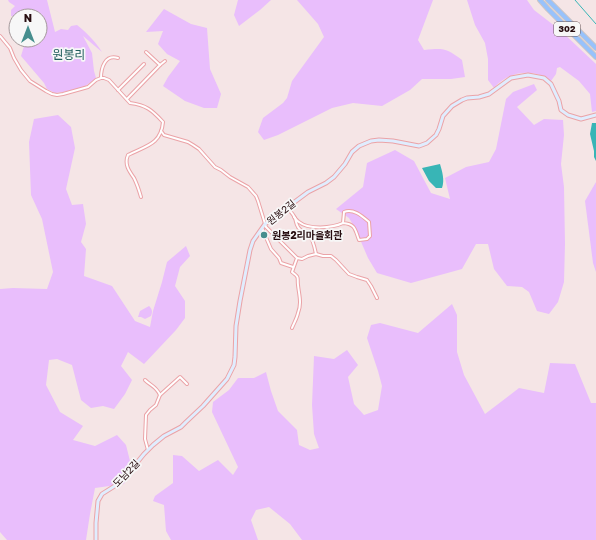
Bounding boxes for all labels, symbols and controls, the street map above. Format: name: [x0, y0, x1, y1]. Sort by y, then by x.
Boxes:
north arrow: [8, 8, 48, 48]
text: N: [24, 11, 32, 24]
road number: 302: [554, 22, 580, 36]
district label: 원봉리: [52, 47, 86, 62]
street label: 원봉2길: [264, 197, 298, 227]
place label: 원봉2리마을회관: [272, 229, 343, 241]
marker: 원봉2리마을회관: [259, 230, 269, 240]
street label: 도남2길: [110, 457, 142, 489]

